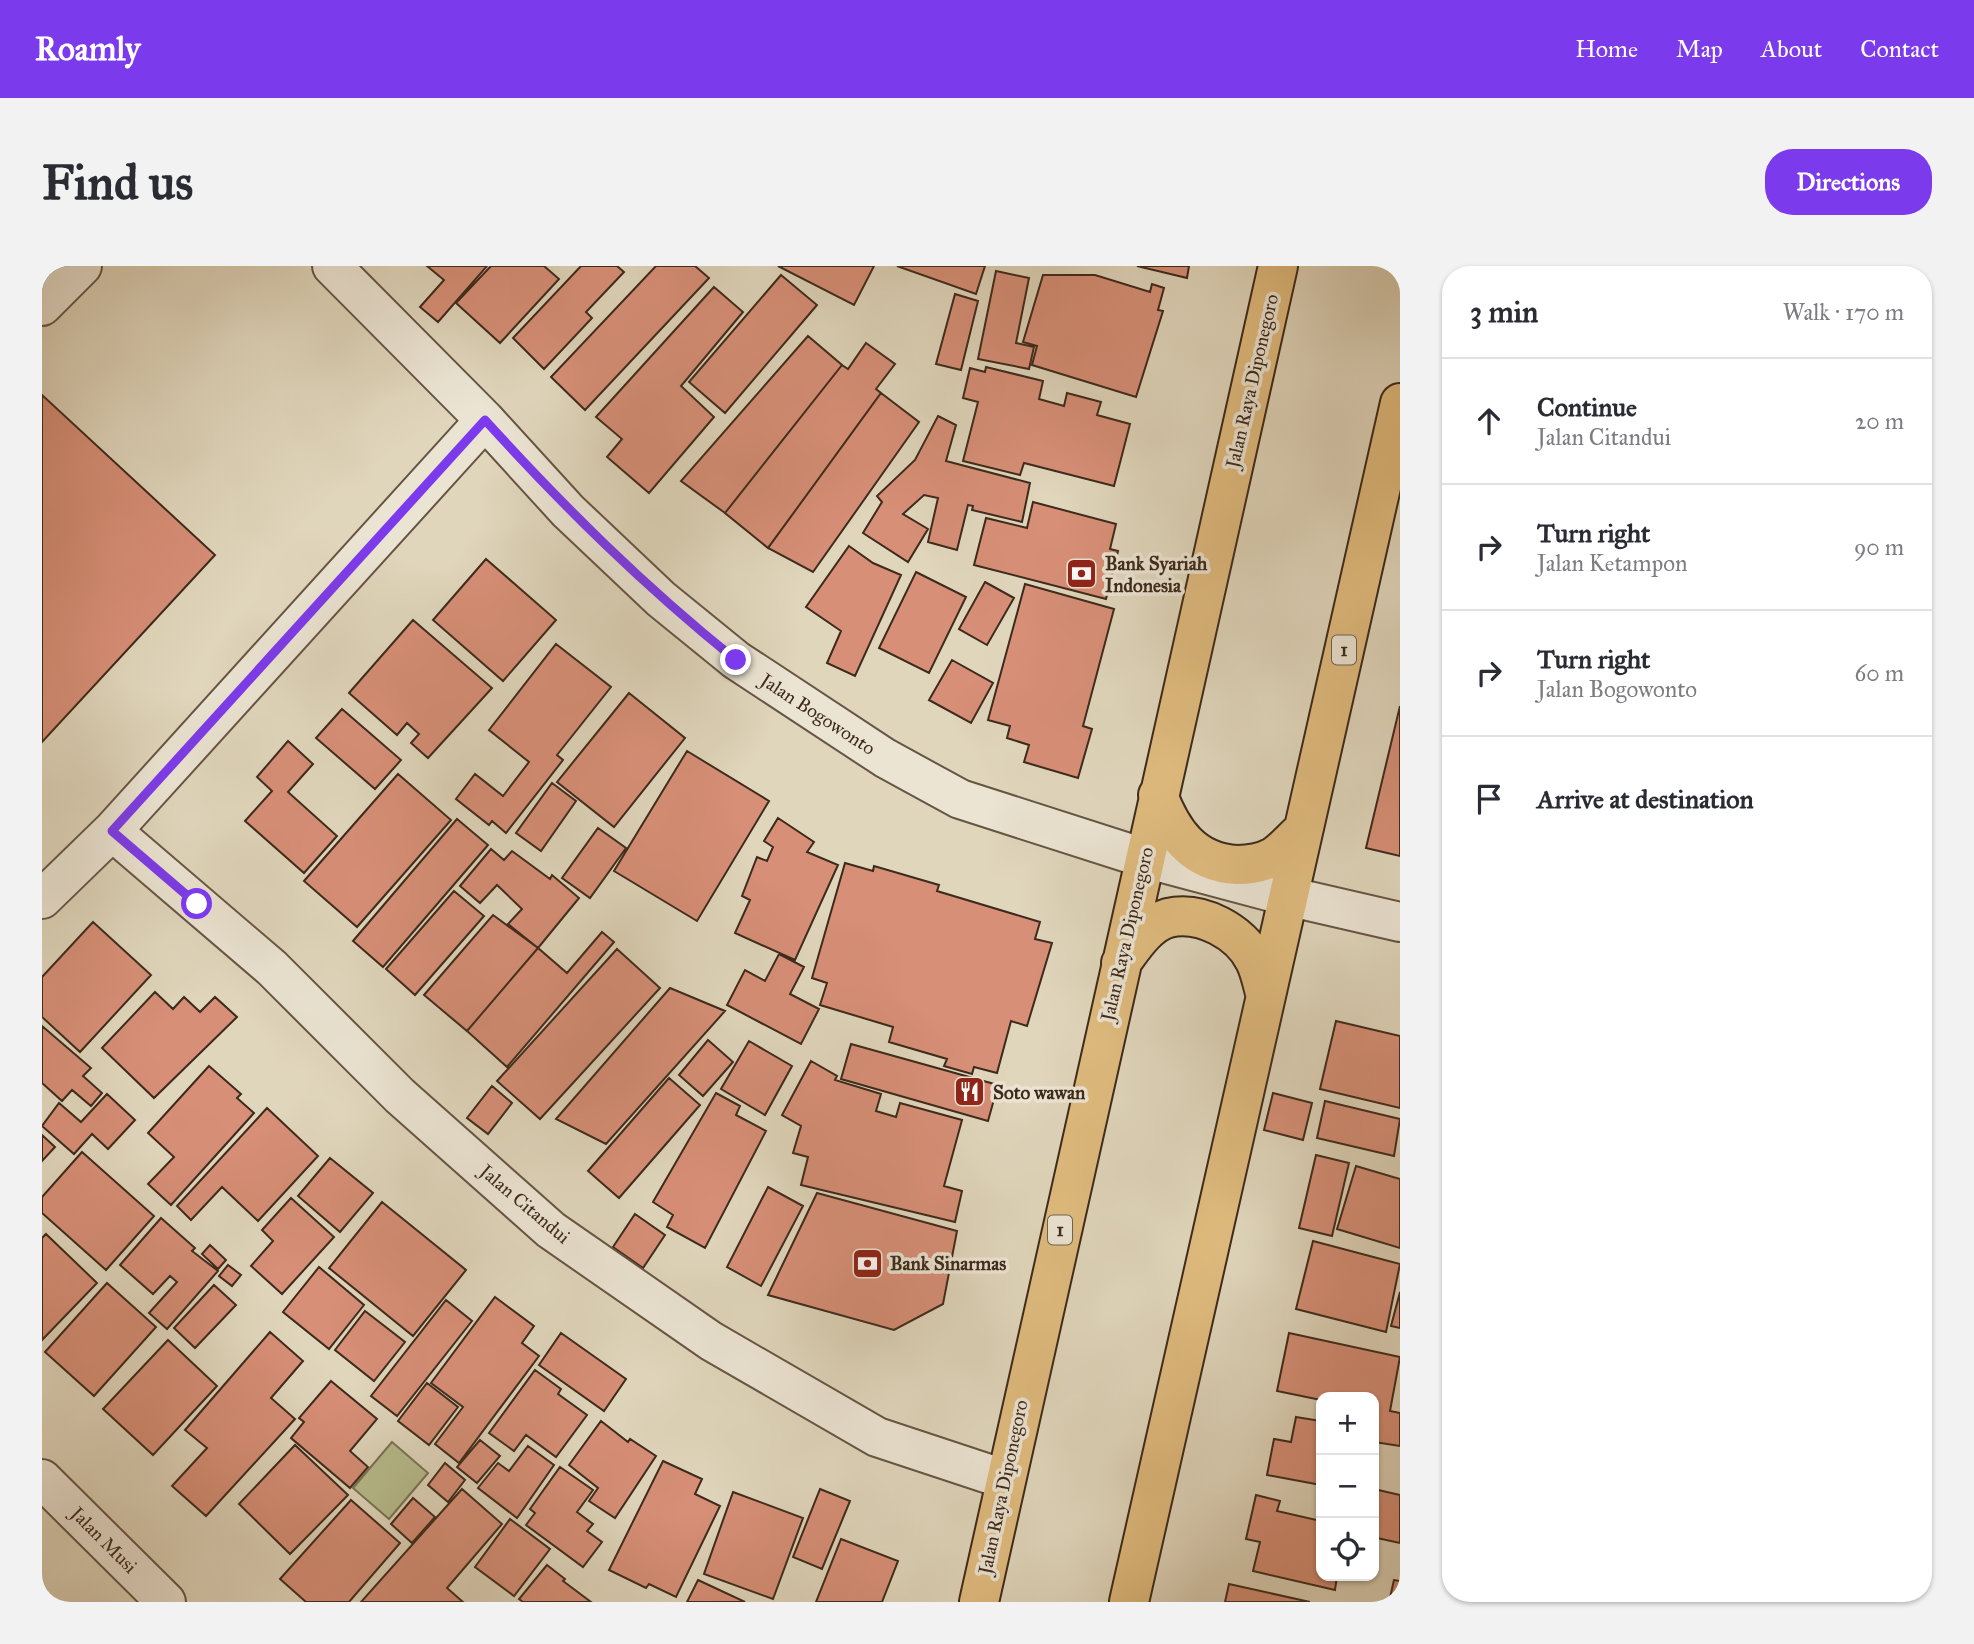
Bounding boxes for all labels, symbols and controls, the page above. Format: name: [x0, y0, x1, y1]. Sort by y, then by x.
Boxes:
text: Roamly: [35, 29, 140, 69]
text: Home: [1575, 34, 1638, 64]
text: Map: [1676, 34, 1723, 64]
text: About: [1761, 34, 1822, 64]
text: Contact: [1860, 34, 1939, 64]
button: Directions: [1765, 149, 1932, 215]
text: Find us: [42, 153, 193, 212]
street label: Jalan Raya Diponegoro: [1220, 292, 1284, 472]
text: 3 min: [1470, 294, 1538, 330]
text: Walk · 170 m: [1783, 298, 1904, 326]
text: Continue: [1537, 391, 1637, 423]
icon: ahead: [1470, 402, 1508, 440]
text: 20 m: [1855, 407, 1904, 435]
text: Jalan Citandui: [1537, 423, 1671, 451]
text: Turn right: [1537, 517, 1650, 549]
icon: right: [1470, 528, 1508, 566]
text: 90 m: [1854, 533, 1904, 561]
text: Jalan Ketampon: [1537, 549, 1687, 577]
place label: Bank Syariah Indonesia: [1105, 552, 1208, 597]
bank icon: Bank Syariah Indonesia: [1065, 557, 1099, 591]
road number: 1: [1332, 636, 1356, 664]
text: Turn right: [1537, 643, 1650, 675]
route end: [720, 644, 751, 675]
icon: right: [1470, 654, 1508, 692]
text: 60 m: [1855, 659, 1904, 687]
street label: Jalan Bogowonto: [754, 667, 880, 761]
text: Jalan Bogowonto: [1537, 675, 1697, 703]
icon: arrive: [1470, 780, 1508, 818]
text: Arrive at destination: [1537, 783, 1754, 815]
street label: Jalan Raya Diponegoro: [1095, 845, 1159, 1025]
route start: [181, 888, 212, 919]
restaurant icon: Soto wawan: [953, 1075, 987, 1109]
place label: Soto wawan: [993, 1081, 1086, 1104]
street label: Jalan Citandui: [473, 1158, 575, 1249]
road number: 1: [1048, 1216, 1072, 1245]
bank icon: Bank Sinarmas: [850, 1246, 884, 1280]
place label: Bank Sinarmas: [890, 1252, 1006, 1275]
map controls: [1316, 1392, 1379, 1581]
button: +: [1316, 1392, 1379, 1455]
street label: Jalan Raya Diponegoro: [973, 1397, 1034, 1579]
button: −: [1316, 1455, 1379, 1518]
street label: Jalan Musi: [64, 1501, 142, 1579]
button: locate: [1316, 1518, 1379, 1581]

